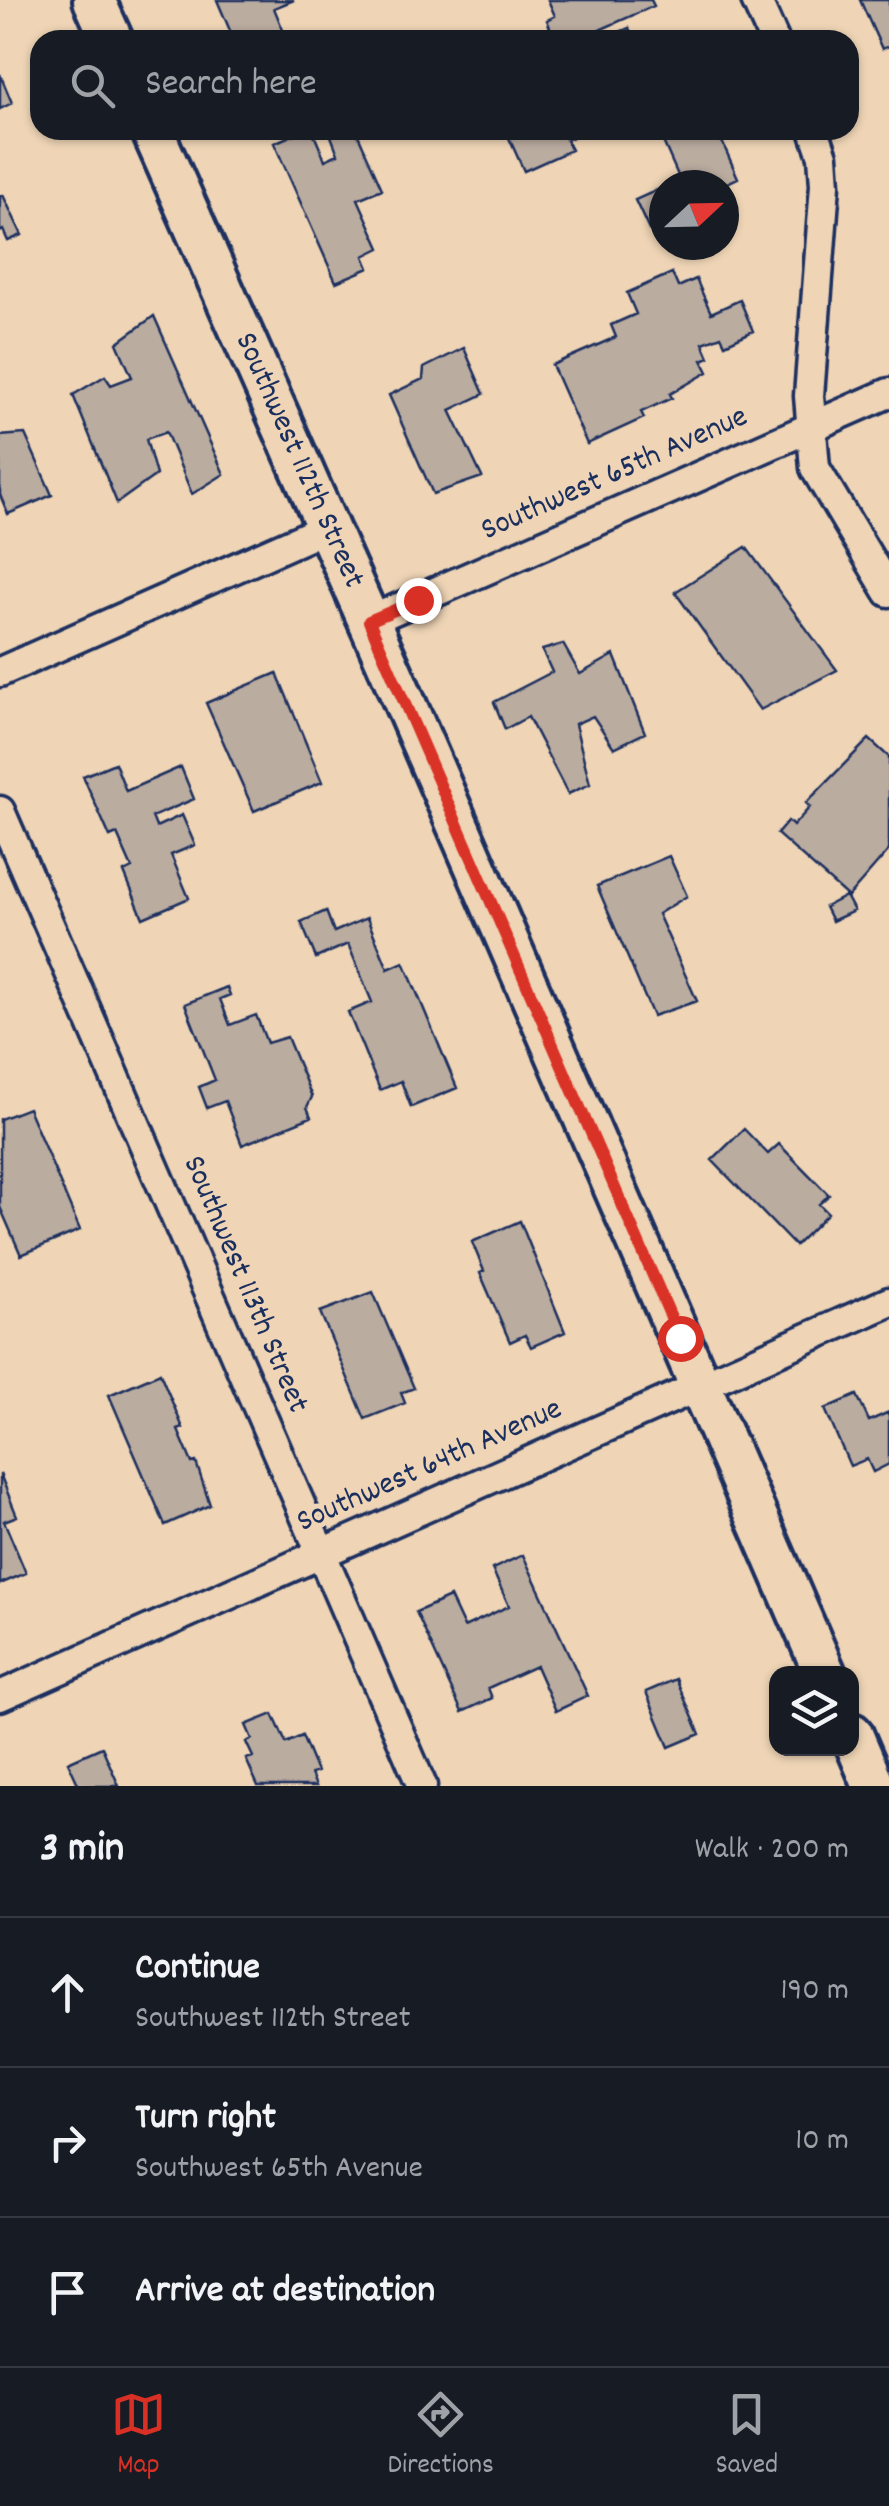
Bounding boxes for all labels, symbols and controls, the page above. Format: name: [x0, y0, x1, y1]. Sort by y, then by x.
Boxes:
search box: [30, 30, 859, 140]
icon: search: [65, 58, 120, 113]
text: Search here: [145, 58, 317, 113]
north arrow: [649, 170, 739, 260]
street label: Southwest 112th Street: [221, 326, 375, 596]
street label: Southwest 65th Avenue: [474, 395, 756, 555]
route end: [396, 578, 442, 624]
street label: Southwest 113th Street: [169, 1149, 319, 1421]
route start: [658, 1316, 704, 1362]
street label: Southwest 64th Avenue: [290, 1388, 570, 1546]
map controls: [769, 1666, 859, 1756]
button: layers: [769, 1666, 859, 1756]
text: 3 min: [40, 1821, 124, 1881]
text: Walk · 200 m: [695, 1828, 849, 1874]
text: Continue: [135, 1942, 260, 1997]
icon: ahead: [40, 1965, 95, 2020]
text: 190 m: [781, 1969, 849, 2015]
text: Southwest 112th Street: [135, 1997, 410, 2043]
text: Turn right: [135, 2092, 276, 2147]
icon: right: [40, 2115, 95, 2170]
text: 10 m: [795, 2119, 849, 2165]
text: Southwest 65th Avenue: [135, 2147, 423, 2193]
icon: arrive: [40, 2265, 95, 2320]
text: Arrive at destination: [135, 2265, 435, 2320]
tab: Map: [111, 2387, 166, 2487]
tab: Directions: [388, 2387, 494, 2487]
tab: Saved: [716, 2387, 778, 2487]

